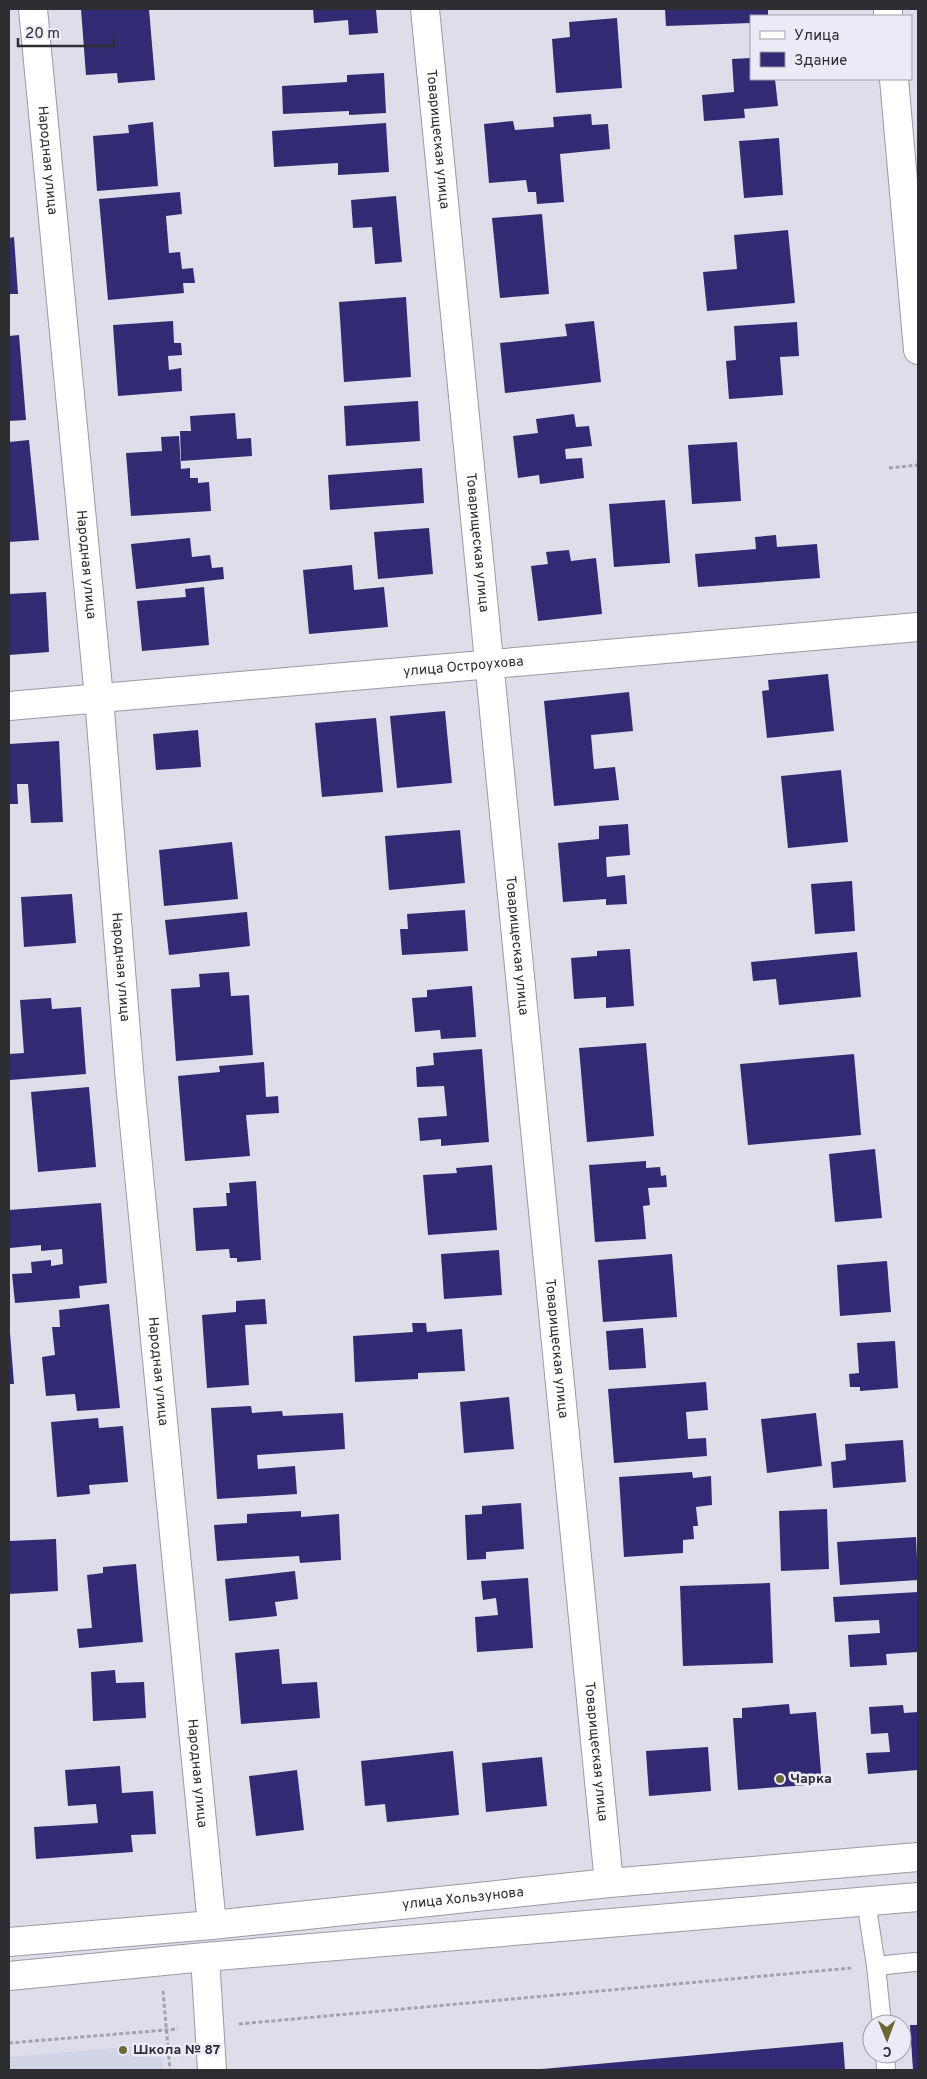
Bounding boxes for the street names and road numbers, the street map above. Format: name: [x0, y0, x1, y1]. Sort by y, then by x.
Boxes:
street label: Товарищеская улица: [423, 69, 453, 210]
street label: Народная улица: [34, 105, 61, 216]
street label: Товарищеская улица: [462, 472, 493, 613]
street label: Народная улица: [73, 509, 100, 620]
street label: улица Остроухова: [402, 653, 524, 680]
street label: Товарищеская улица: [502, 875, 532, 1016]
street label: Народная улица: [108, 912, 134, 1022]
street label: Товарищеская улица: [541, 1278, 572, 1419]
street label: Народная улица: [144, 1316, 172, 1426]
street label: Товарищеская улица: [581, 1681, 611, 1822]
street label: Народная улица: [183, 1718, 211, 1829]
street label: улица Хользунова: [401, 1884, 524, 1913]

